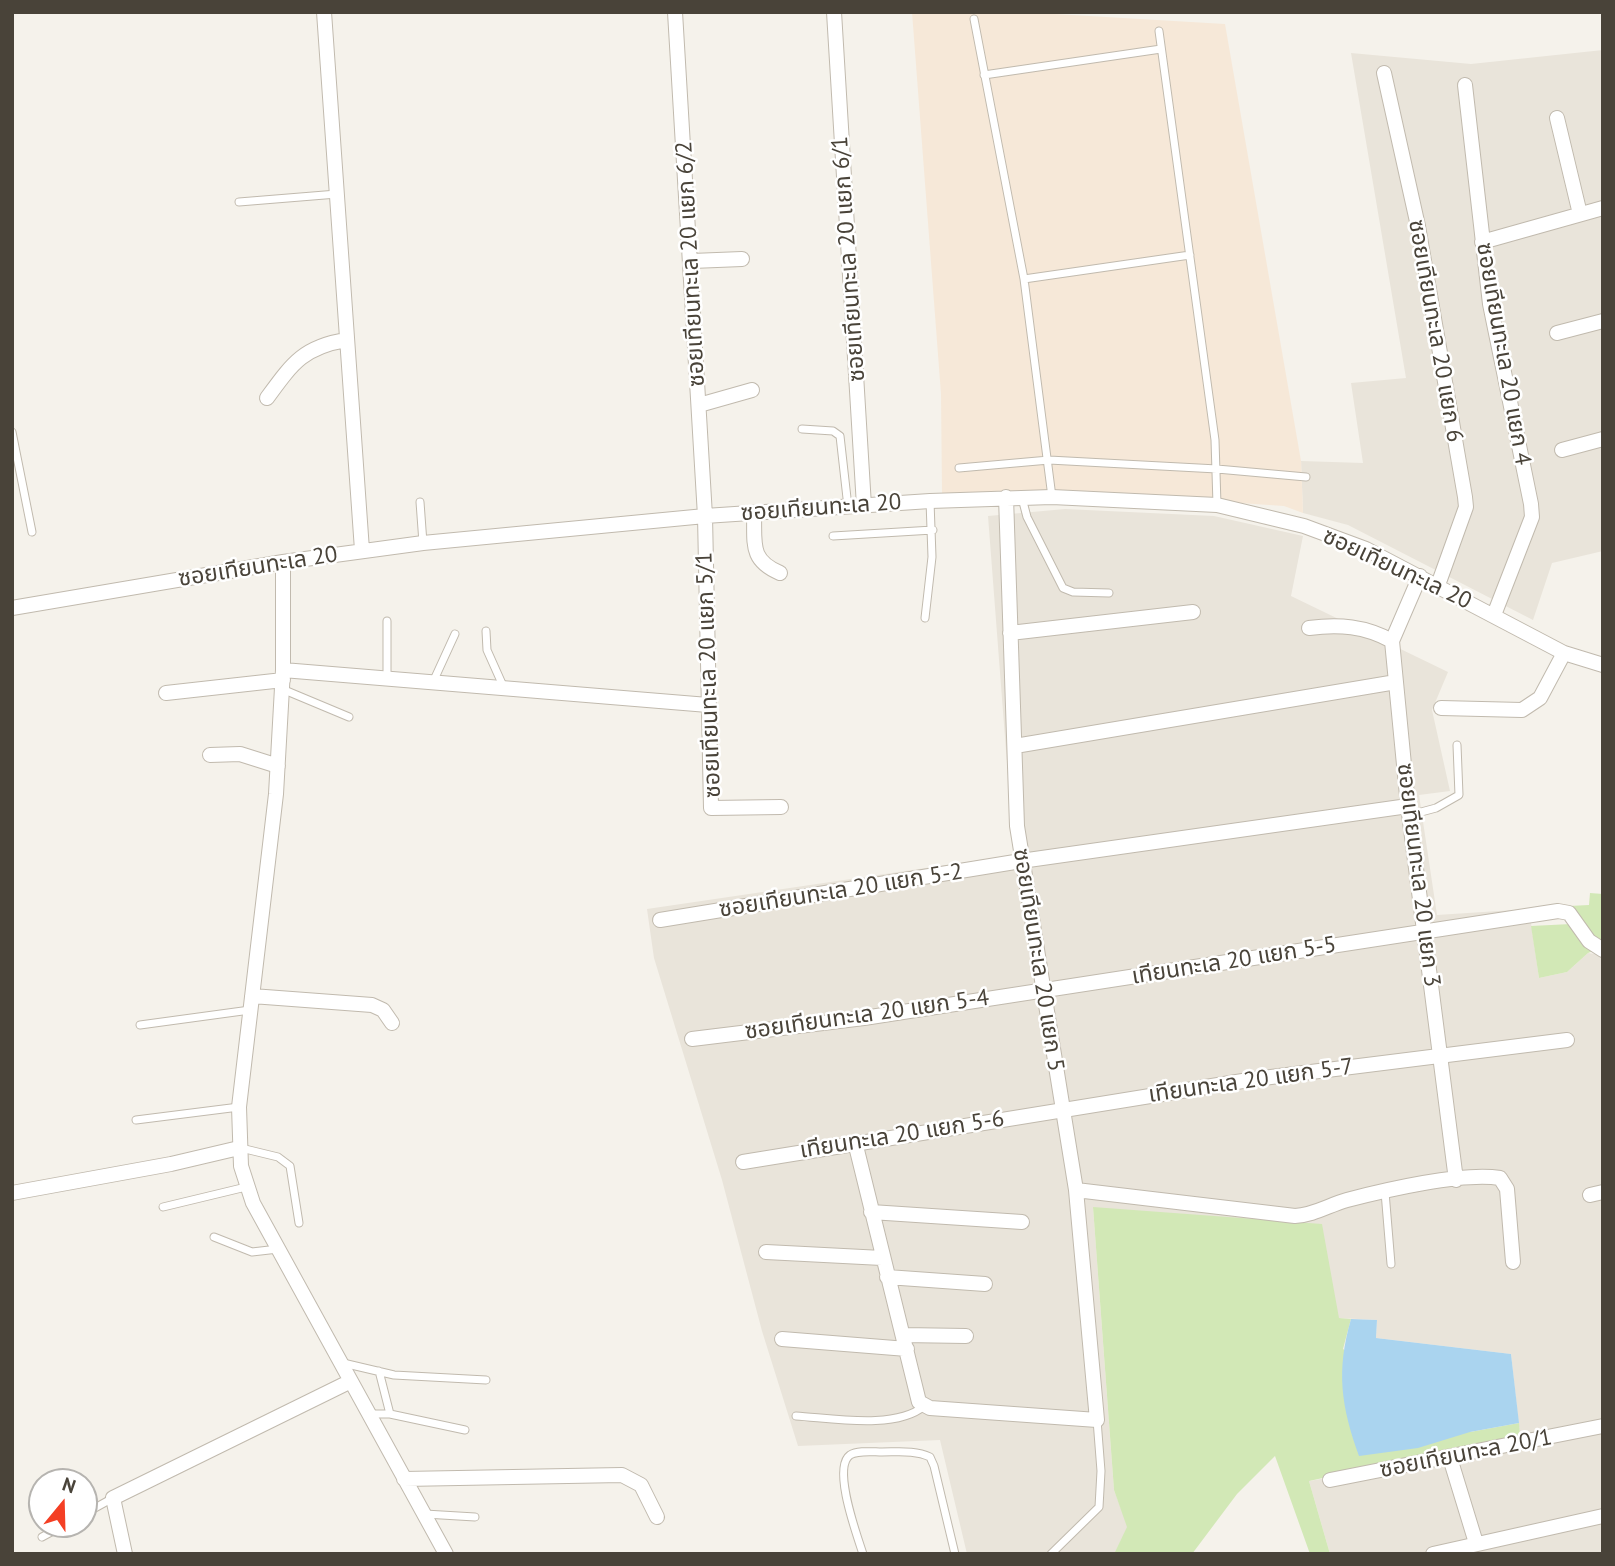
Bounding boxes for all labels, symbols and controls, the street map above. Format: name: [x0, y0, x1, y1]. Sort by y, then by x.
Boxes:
street label: ซอยเทียนทะเล 20 แยก 6/1: [827, 135, 871, 383]
street label: ซอยเทียนทะเล 20 แยก 6/2: [671, 140, 711, 388]
street label: ซอยเทียนทะเล 20 แยก 6: [1402, 218, 1468, 444]
street label: ซอยเทียนทะเล 20 แยก 4: [1470, 241, 1536, 467]
street label: ซอยเทียนทะเล 20: [740, 489, 902, 527]
street label: ซอยเทียนทะเล 20: [1318, 522, 1476, 616]
street label: ซอยเทียนทะเล 20: [176, 541, 340, 593]
street label: ซอยเทียนทะเล 20 แยก 5/1: [691, 551, 727, 799]
street label: ซอยเทียนทะเล 20 แยก 3: [1391, 761, 1445, 989]
street label: ซอยเทียนทะเล 20 แยก 5: [1007, 846, 1069, 1074]
street label: ซอยเทียนทะเล 20 แยก 5-2: [717, 858, 965, 924]
street label: เทียนทะเล 20 แยก 5-5: [1130, 931, 1338, 991]
street label: ซอยเทียนทะเล 20 แยก 5-4: [743, 984, 991, 1046]
street label: เทียนทะเล 20 แยก 5-7: [1147, 1053, 1355, 1109]
street label: เทียนทะเล 20 แยก 5-6: [798, 1105, 1006, 1165]
street label: ซอยเทียนทะล 20/1: [1377, 1424, 1555, 1484]
north arrow: [28, 1468, 98, 1538]
text: N: [59, 1472, 79, 1498]

